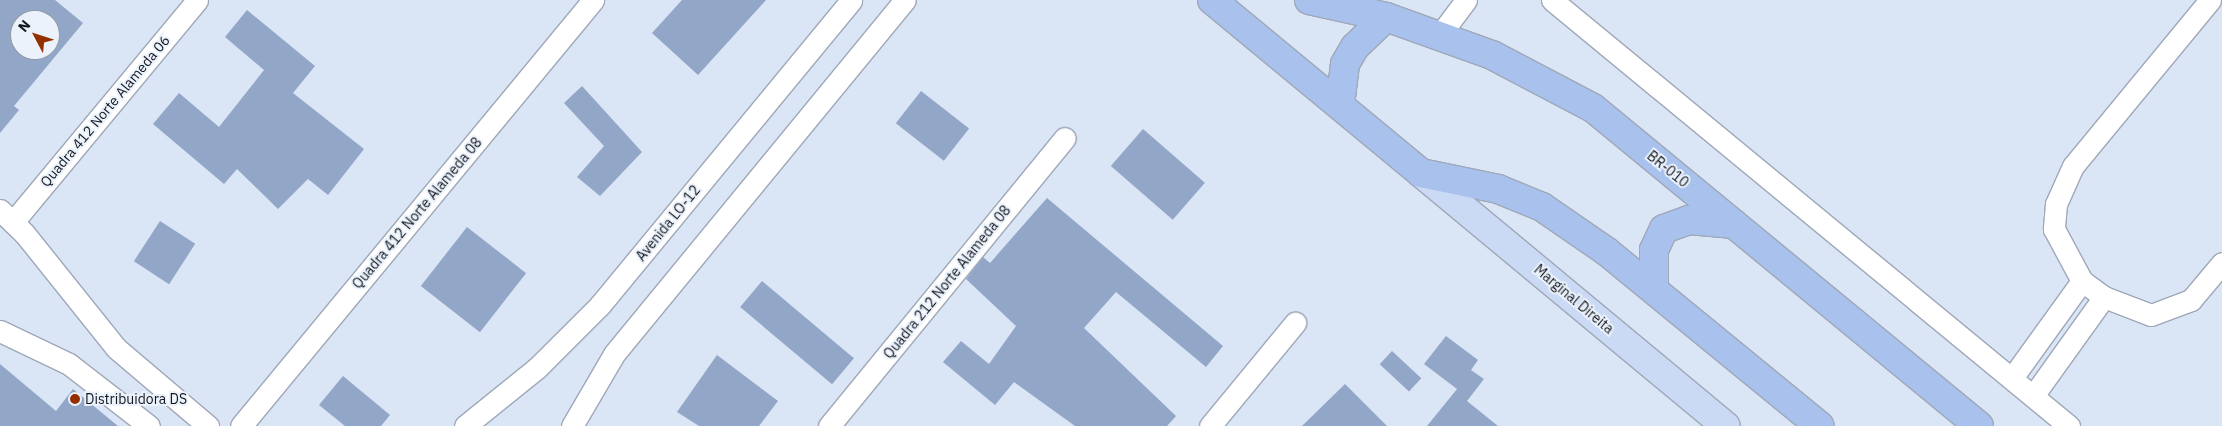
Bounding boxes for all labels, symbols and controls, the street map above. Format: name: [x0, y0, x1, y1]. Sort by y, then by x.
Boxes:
north arrow: [10, 10, 60, 60]
text: N: [14, 16, 34, 36]
street label: Quadra 412 Norte Alameda 06: [37, 32, 173, 190]
street label: Quadra 412 Norte Alameda 08: [349, 134, 485, 292]
street label: BR-010: [1644, 147, 1692, 191]
street label: Avenida LO-12: [632, 182, 704, 264]
street label: Quadra 212 Norte Alameda 08: [880, 202, 1014, 362]
street label: Marginal Direita: [1531, 261, 1617, 337]
place label: Distribuidora DS: [85, 391, 187, 407]
marker: Distribuidora DS: [69, 393, 81, 405]

